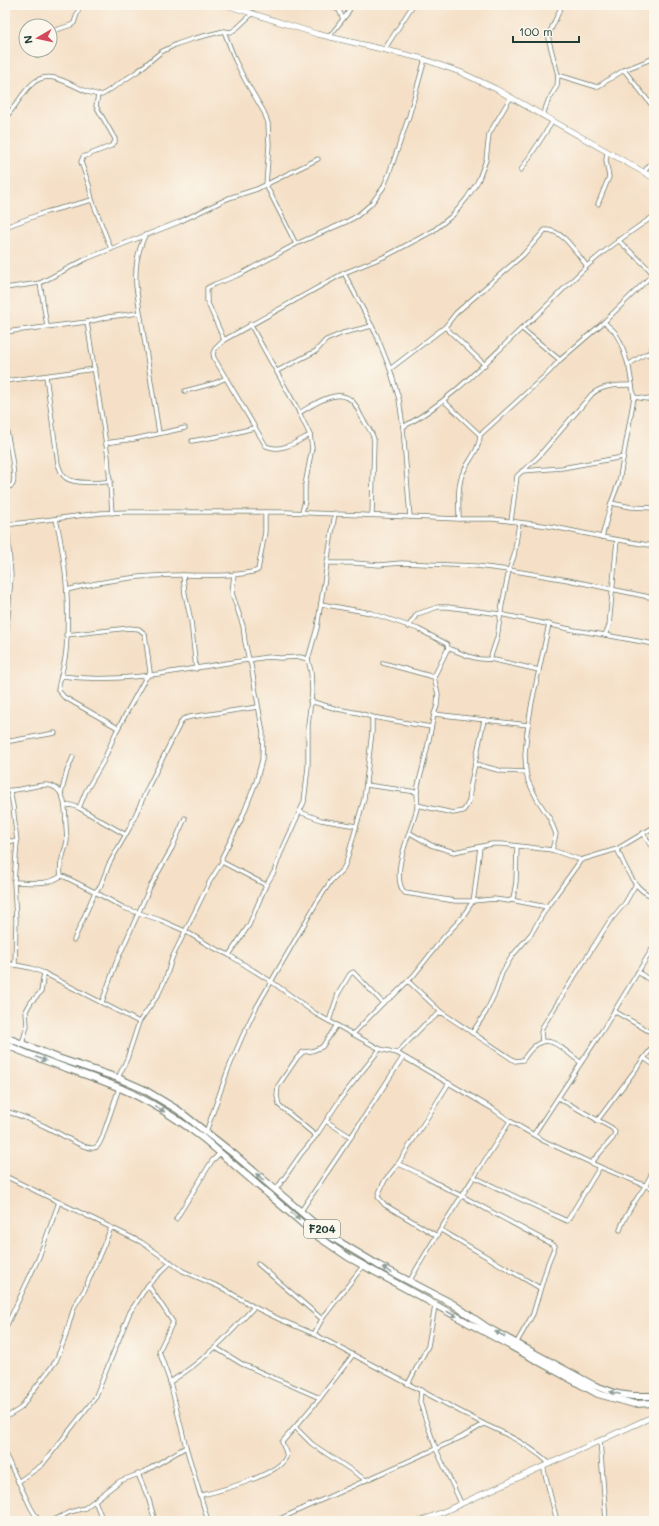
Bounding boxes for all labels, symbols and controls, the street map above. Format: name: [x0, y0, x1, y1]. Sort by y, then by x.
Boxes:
north arrow: [18, 18, 58, 58]
scale bar: [513, 18, 579, 44]
text: 100 m: [519, 23, 553, 39]
text: N: [20, 34, 36, 45]
one-way arrow: [35, 1056, 47, 1062]
one-way arrow: [154, 1106, 166, 1113]
one-way arrow: [254, 1173, 265, 1182]
one-way arrow: [289, 1212, 300, 1220]
road number: F204: [304, 1220, 340, 1238]
one-way arrow: [381, 1266, 393, 1273]
one-way arrow: [446, 1311, 458, 1318]
one-way arrow: [494, 1330, 506, 1337]
one-way arrow: [609, 1390, 622, 1396]

